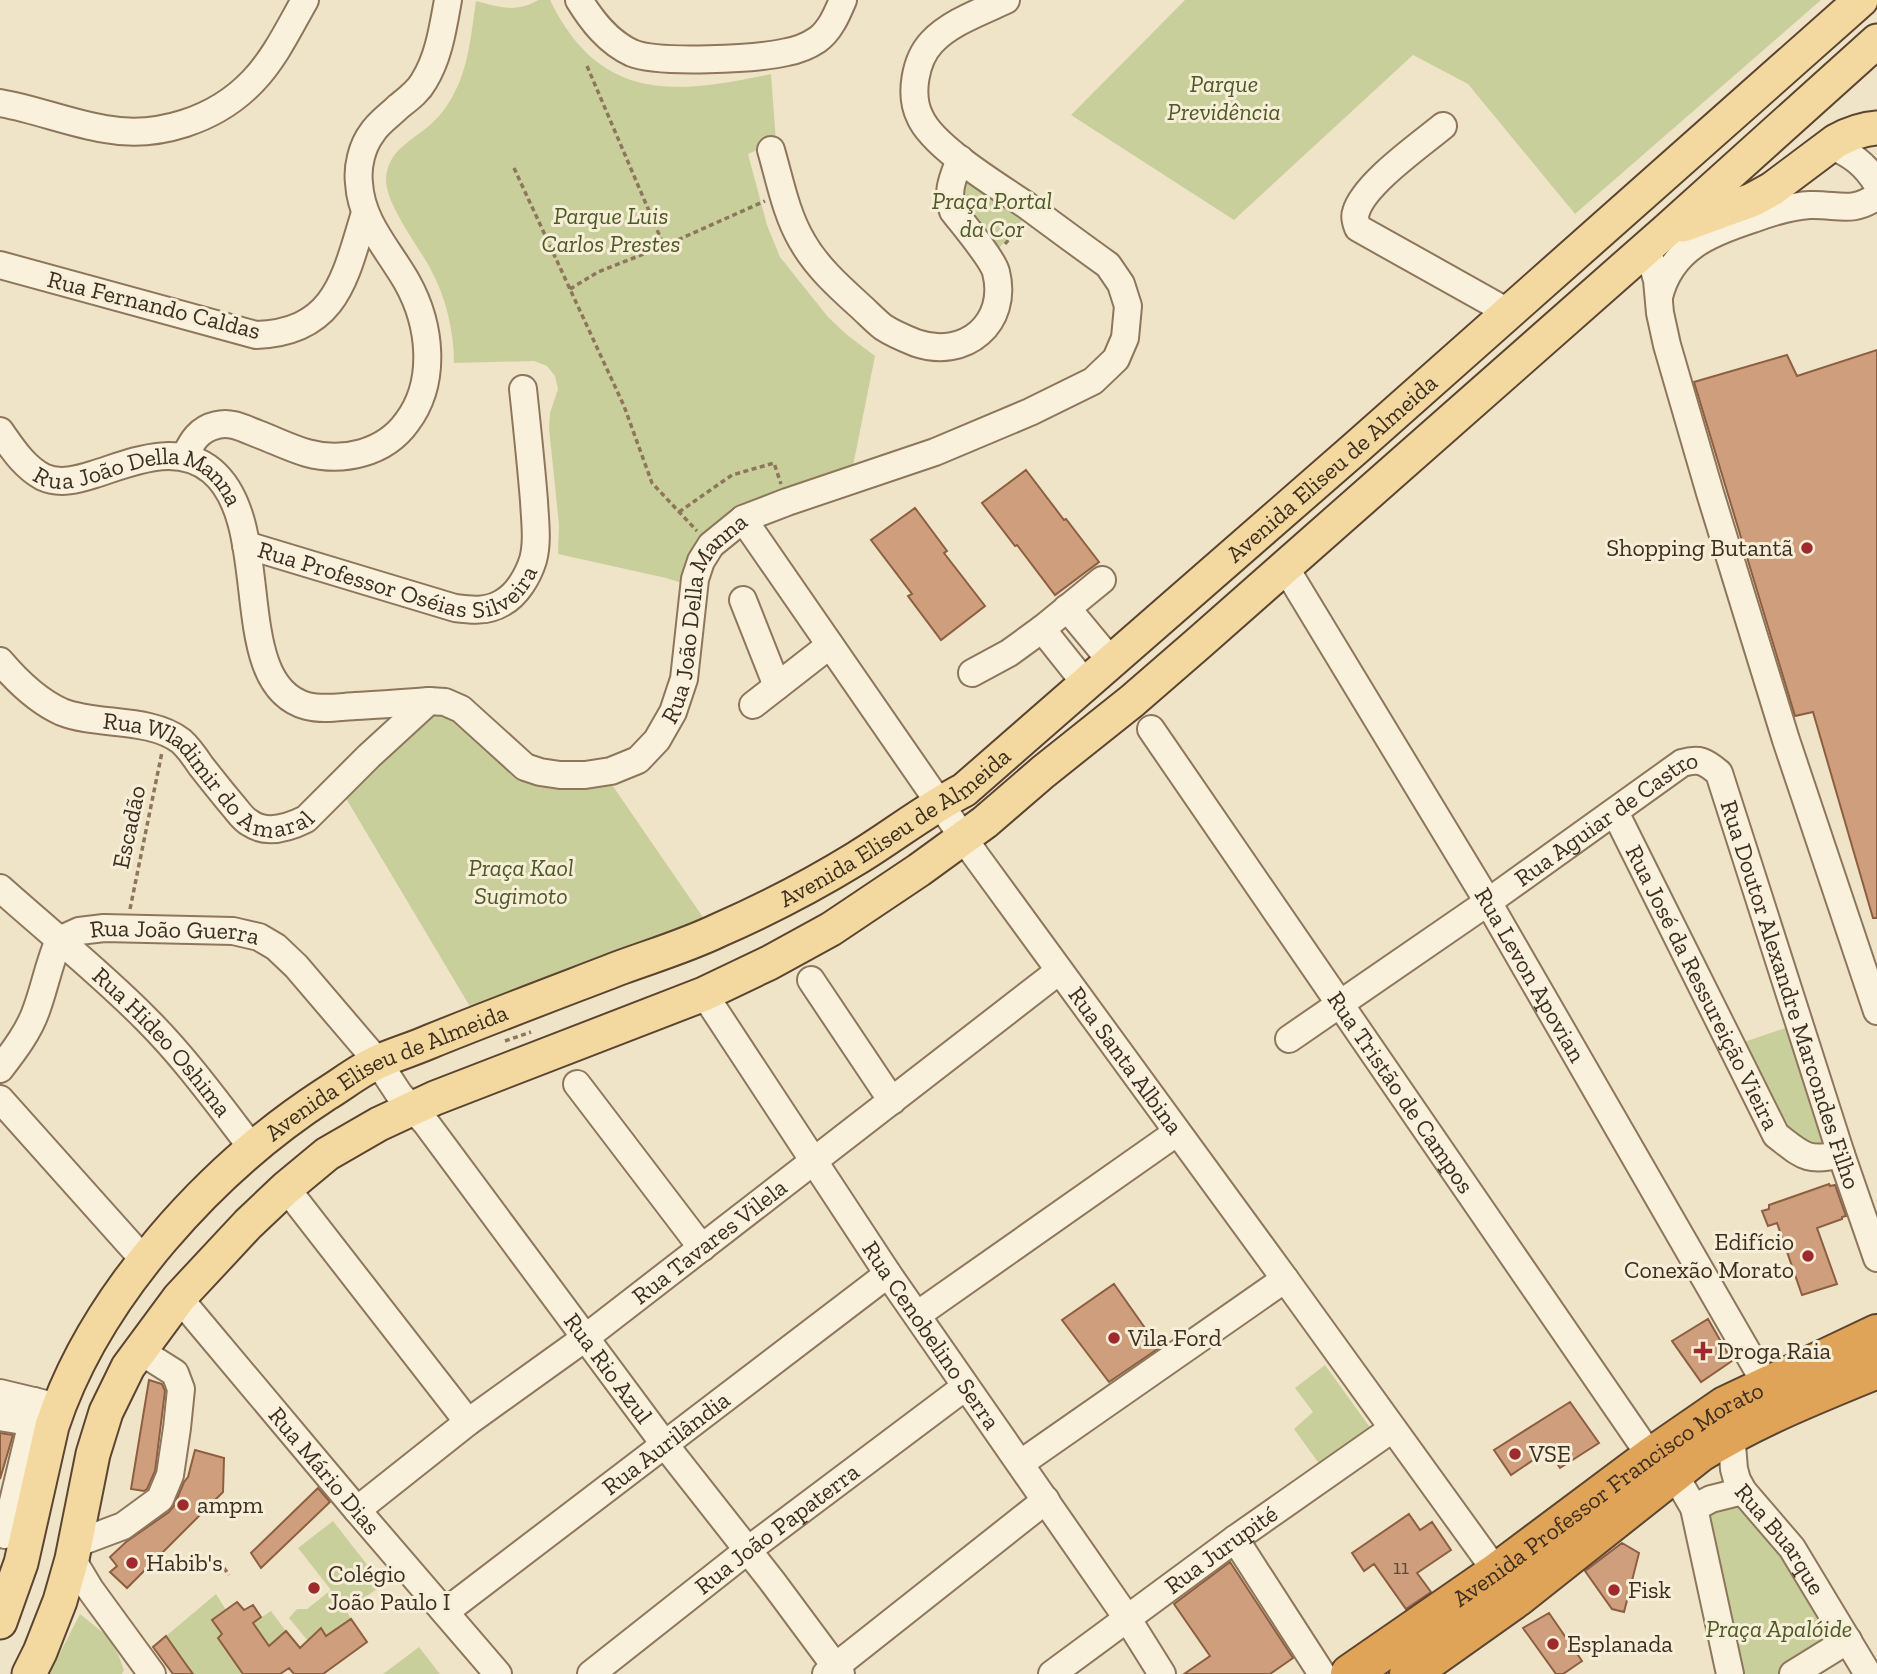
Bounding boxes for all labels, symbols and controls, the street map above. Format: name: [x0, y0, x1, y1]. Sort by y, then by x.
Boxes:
park label: Parque Previdência: [1167, 69, 1281, 126]
park label: Praça Portal da Cor: [932, 186, 1052, 243]
park label: Parque Luis Carlos Prestes: [542, 201, 680, 258]
street label: Rua Fernando Caldas: [45, 264, 264, 345]
street label: Avenida Eliseu de Almeida: [1220, 368, 1443, 568]
street label: Rua João Della Manna: [28, 441, 249, 511]
street label: Rua João Della Manna: [655, 506, 753, 728]
street label: Rua Professor Oséias Silveira: [240, 531, 540, 571]
place label: Shopping Butantã: [1606, 533, 1793, 562]
text: Rua Professor Oséias Silveira: [255, 534, 543, 624]
marker: Shopping Butantã: [1799, 540, 1815, 556]
street label: Rua Wladimir do Amaral: [102, 706, 320, 844]
street label: Avenida Eliseu de Almeida: [774, 741, 1016, 913]
street label: Rua Aguiar de Castro: [1509, 745, 1699, 892]
street label: Escadão: [106, 783, 151, 871]
street label: Rua Doutor Alexandre Marcondes Filho: [1715, 796, 1867, 1193]
street label: Rua José da Ressureição Vieira: [1620, 840, 1786, 1135]
park label: Praça Kaol Sugimoto: [468, 853, 574, 910]
street label: Rua Levon Apovian: [1469, 882, 1592, 1067]
street label: Rua João Guerra: [88, 913, 263, 951]
street label: Rua Hideo Oshima: [87, 961, 238, 1123]
street label: Rua Santa Albina: [1062, 981, 1190, 1140]
street label: Rua Tristão de Campos: [1322, 986, 1481, 1199]
street label: Avenida Eliseu de Almeida: [259, 997, 512, 1147]
street label: Rua Tavares Vilela: [626, 1172, 793, 1310]
place label: Edifício Conexão Morato: [1624, 1227, 1794, 1284]
street label: Rua Cenobelino Serra: [856, 1235, 1007, 1435]
marker: Edifício Conexão Morato: [1800, 1248, 1816, 1264]
street label: Rua Rio Azul: [558, 1307, 659, 1429]
place label: Vila Ford: [1127, 1323, 1222, 1352]
marker: Vila Ford: [1106, 1330, 1122, 1346]
place label: Droga Raia: [1717, 1336, 1832, 1365]
marker: Droga Raia: [1695, 1343, 1711, 1359]
street label: Avenida Professor Francisco Morato: [1447, 1375, 1768, 1613]
street label: Rua Aurilândia: [596, 1385, 736, 1501]
street label: Rua Mário Dias: [263, 1401, 387, 1541]
place label: VSE: [1528, 1439, 1571, 1468]
marker: VSE: [1507, 1446, 1523, 1462]
street label: Rua João Papaterra: [689, 1456, 865, 1600]
street label: Rua Buarque: [1729, 1477, 1832, 1600]
place label: ampm: [197, 1490, 264, 1519]
marker: ampm: [175, 1497, 191, 1513]
street label: Rua Jurupité: [1159, 1499, 1283, 1600]
place label: Habib's: [146, 1548, 223, 1577]
house number: 11: [1393, 1554, 1409, 1579]
marker: Habib's: [124, 1555, 140, 1571]
place label: Colégio João Paulo I: [328, 1559, 451, 1616]
place label: Fisk: [1628, 1575, 1672, 1604]
marker: Colégio João Paulo I: [306, 1580, 322, 1596]
marker: Fisk: [1606, 1582, 1622, 1598]
park label: Praça Apalóide: [1706, 1614, 1852, 1643]
place label: Esplanada: [1567, 1629, 1673, 1658]
marker: Esplanada: [1545, 1636, 1561, 1652]

